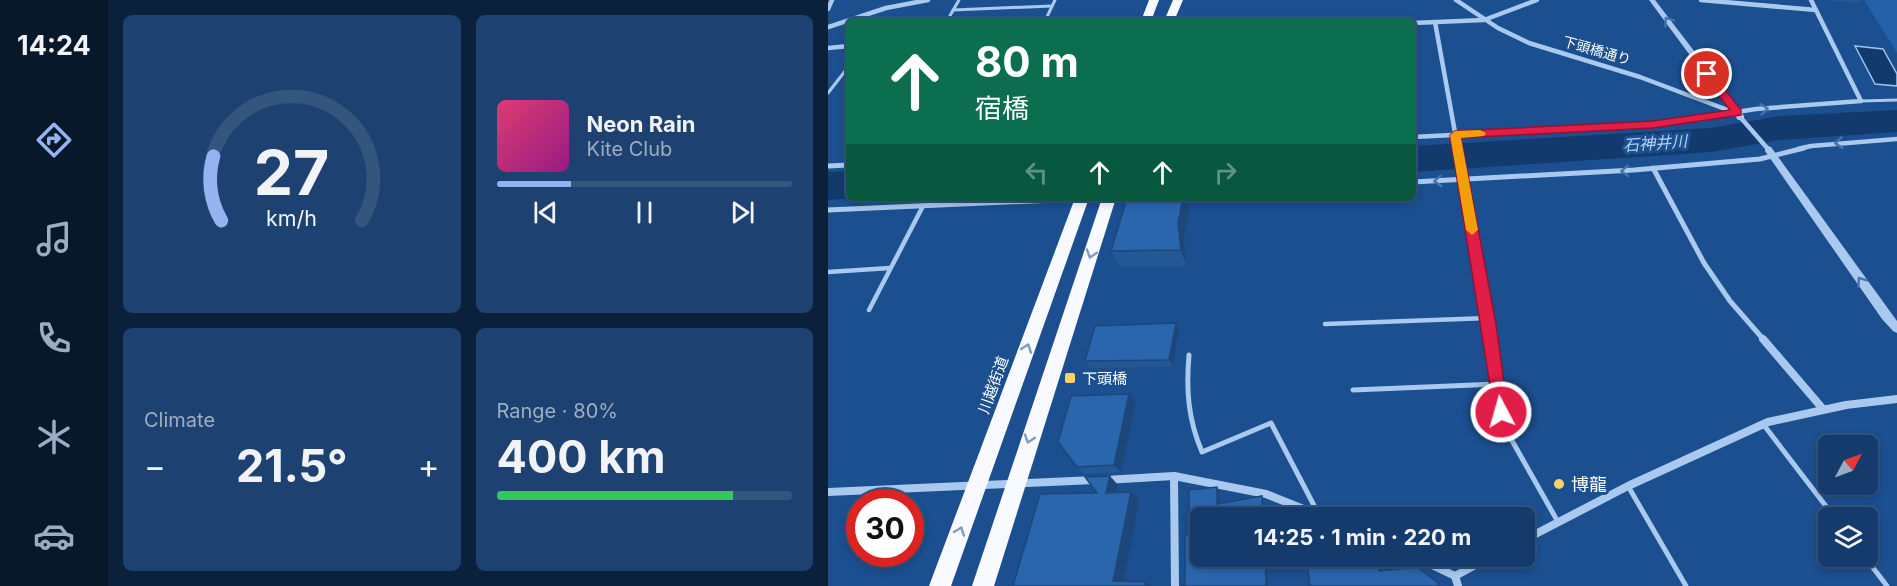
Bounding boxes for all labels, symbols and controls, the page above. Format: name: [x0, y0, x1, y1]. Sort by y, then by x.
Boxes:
one-way arrow: [1664, 17, 1675, 28]
text: 14:24: [17, 29, 91, 62]
street label: 下頭橋通り: [1561, 32, 1633, 68]
text: 80 m: [975, 36, 1079, 87]
icon: ahead: [876, 42, 954, 120]
pin: [1681, 48, 1732, 99]
icon: arrive: [1690, 57, 1723, 90]
text: 宿橋: [975, 92, 1029, 125]
one-way arrow: [1759, 103, 1769, 116]
text: Neon Rain: [587, 111, 696, 137]
icon: directions: [33, 119, 75, 161]
water label: 石神井川: [1622, 131, 1690, 155]
text: 27: [254, 135, 330, 210]
one-way arrow: [1834, 136, 1843, 149]
text: Kite Club: [587, 137, 672, 161]
icon: left: [1020, 156, 1053, 189]
icon: ahead: [1083, 156, 1116, 189]
icon: ahead: [1146, 156, 1179, 189]
icon: right: [1209, 156, 1242, 189]
one-way arrow: [1621, 164, 1630, 177]
one-way arrow: [1433, 174, 1442, 187]
icon: previous: [529, 196, 562, 229]
icon: pause: [628, 196, 661, 229]
icon: next: [726, 196, 759, 229]
text: km/h: [266, 206, 317, 232]
icon: music: [33, 218, 75, 260]
one-way arrow: [1086, 248, 1098, 258]
one-way arrow: [1858, 277, 1869, 288]
icon: phone: [33, 317, 75, 359]
one-way arrow: [1020, 343, 1033, 354]
street label: 川越街道: [974, 354, 1012, 416]
place label: 下頭橋: [1082, 369, 1127, 388]
marker: 下頭橋: [1063, 371, 1077, 385]
position arrow: [1469, 380, 1533, 444]
text: Range · 80%: [497, 399, 618, 423]
text: Climate: [144, 408, 215, 432]
icon: climate: [33, 416, 75, 458]
text: 400 km: [497, 429, 665, 484]
one-way arrow: [1024, 433, 1037, 444]
north arrow: [1818, 435, 1878, 495]
map controls: [1818, 435, 1878, 567]
text: 21.5°: [236, 438, 348, 493]
text: −: [144, 446, 166, 486]
text: +: [418, 446, 440, 486]
place label: 博龍: [1571, 474, 1607, 495]
marker: 博龍: [1552, 477, 1566, 491]
speed limit sign: 30: [846, 489, 924, 567]
button: layers: [1818, 507, 1878, 567]
icon: car: [33, 515, 75, 557]
text: 14:25 · 1 min · 220 m: [1254, 524, 1471, 550]
one-way arrow: [953, 526, 966, 537]

